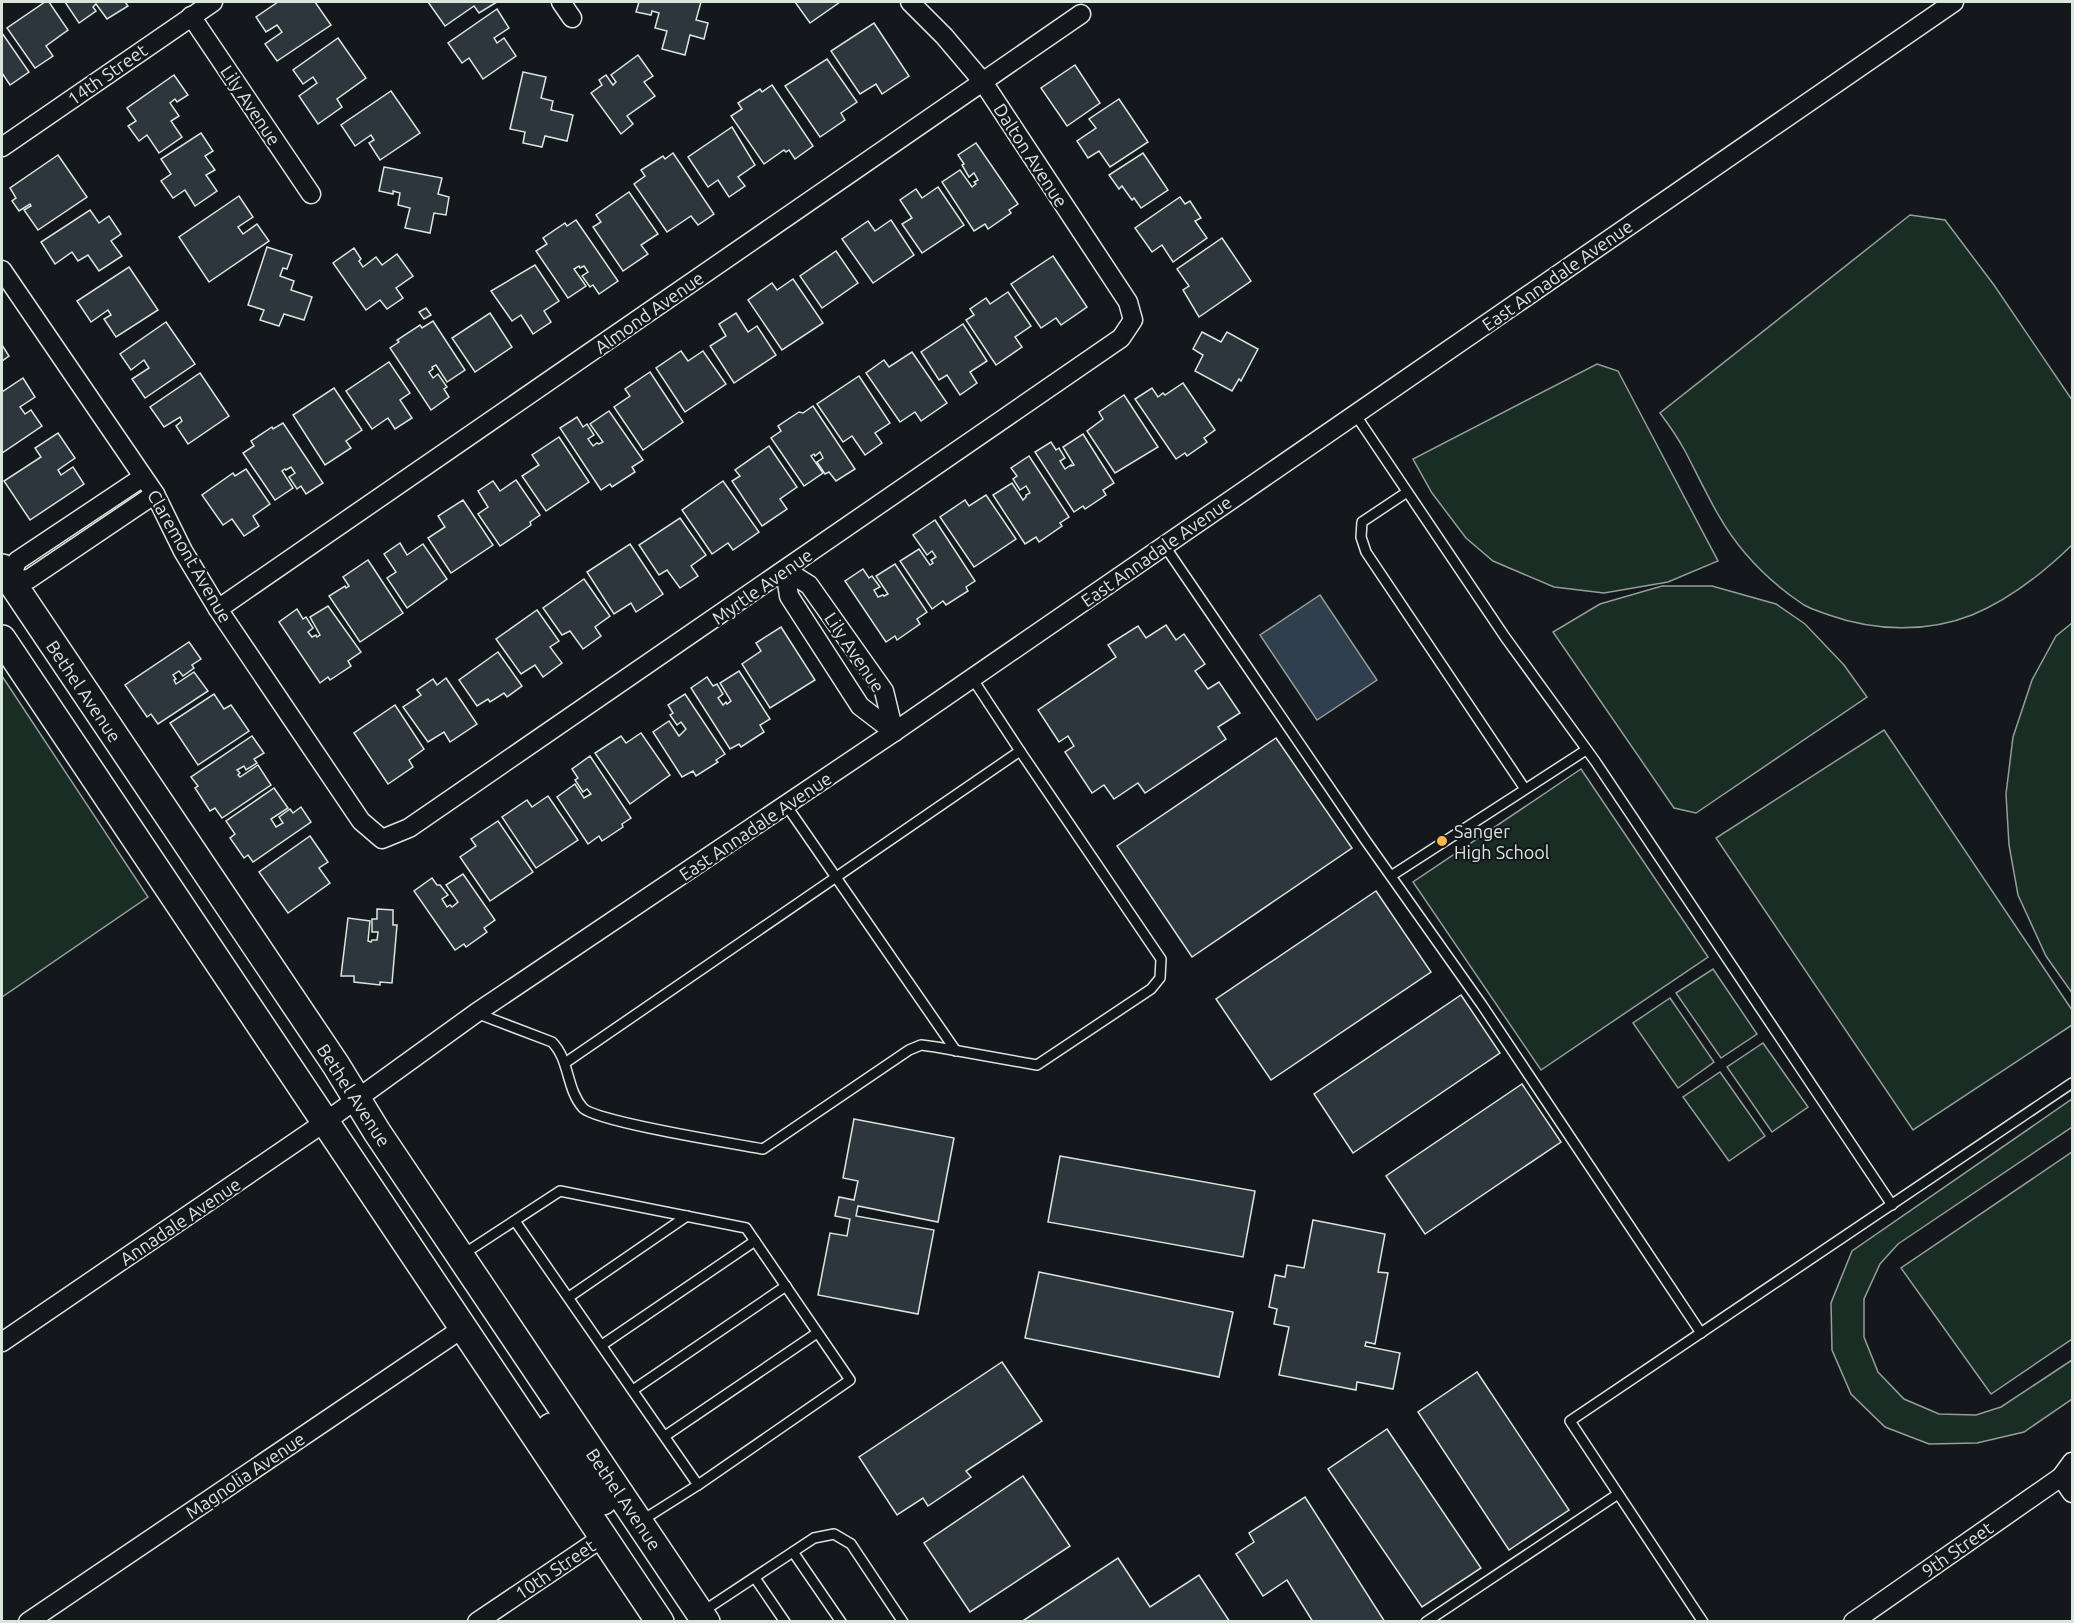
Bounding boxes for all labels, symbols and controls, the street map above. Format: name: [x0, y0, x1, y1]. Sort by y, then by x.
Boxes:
street label: 14th Street: [64, 39, 150, 109]
street label: Lily Avenue: [217, 61, 285, 149]
street label: Dalton Avenue: [990, 100, 1072, 210]
street label: East Annadale Avenue: [1478, 215, 1636, 335]
street label: Almond Avenue: [591, 267, 707, 357]
street label: Claremont Avenue: [144, 486, 236, 626]
street label: East Annadale Avenue: [1077, 491, 1235, 611]
street label: Myrtle Avenue: [708, 544, 816, 628]
street label: Lily Avenue: [821, 608, 889, 696]
street label: Bethel Avenue: [43, 636, 125, 746]
street label: East Annadale Avenue: [675, 768, 835, 884]
place label: Sanger High School: [1454, 821, 1550, 862]
marker: Sanger High School: [1435, 834, 1449, 848]
street label: Bethel Avenue: [313, 1040, 395, 1150]
street label: Annadale Avenue: [116, 1173, 244, 1269]
street label: Magnolia Avenue: [182, 1428, 308, 1522]
street label: Bethel Avenue: [583, 1444, 665, 1554]
street label: 9th Street: [1918, 1517, 1996, 1581]
street label: 10th Street: [511, 1535, 599, 1603]

